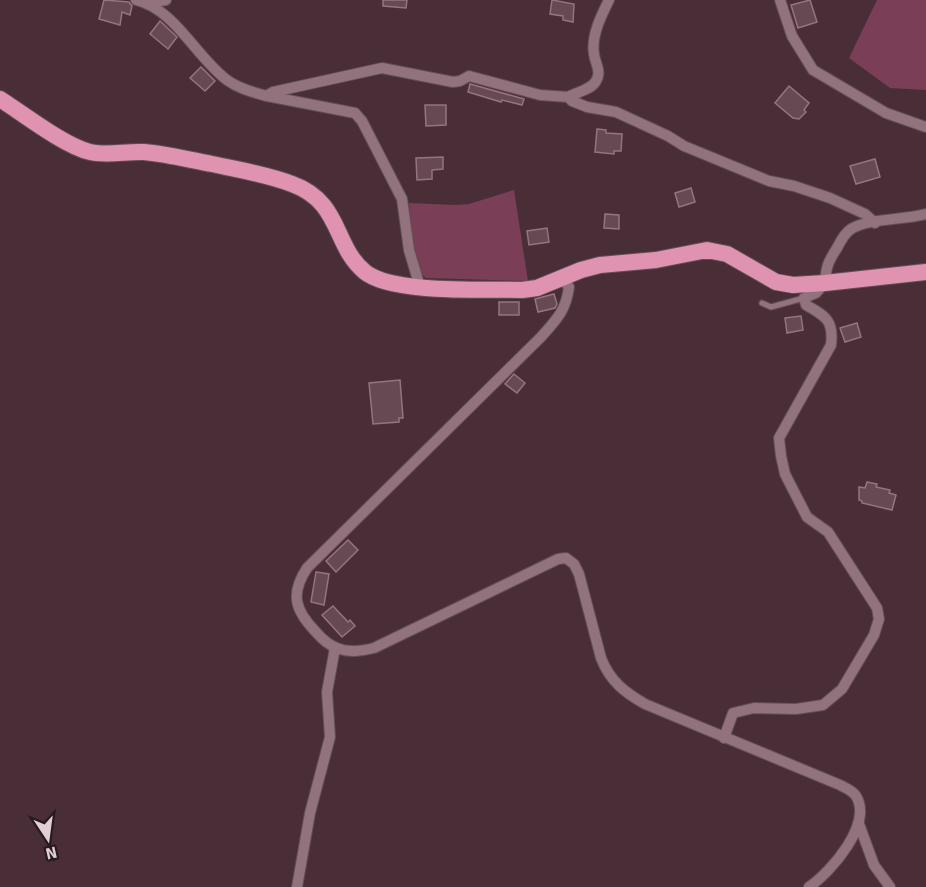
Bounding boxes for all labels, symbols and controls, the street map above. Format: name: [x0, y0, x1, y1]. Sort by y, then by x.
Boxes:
north arrow: [18, 809, 78, 869]
text: N: [43, 842, 59, 864]

